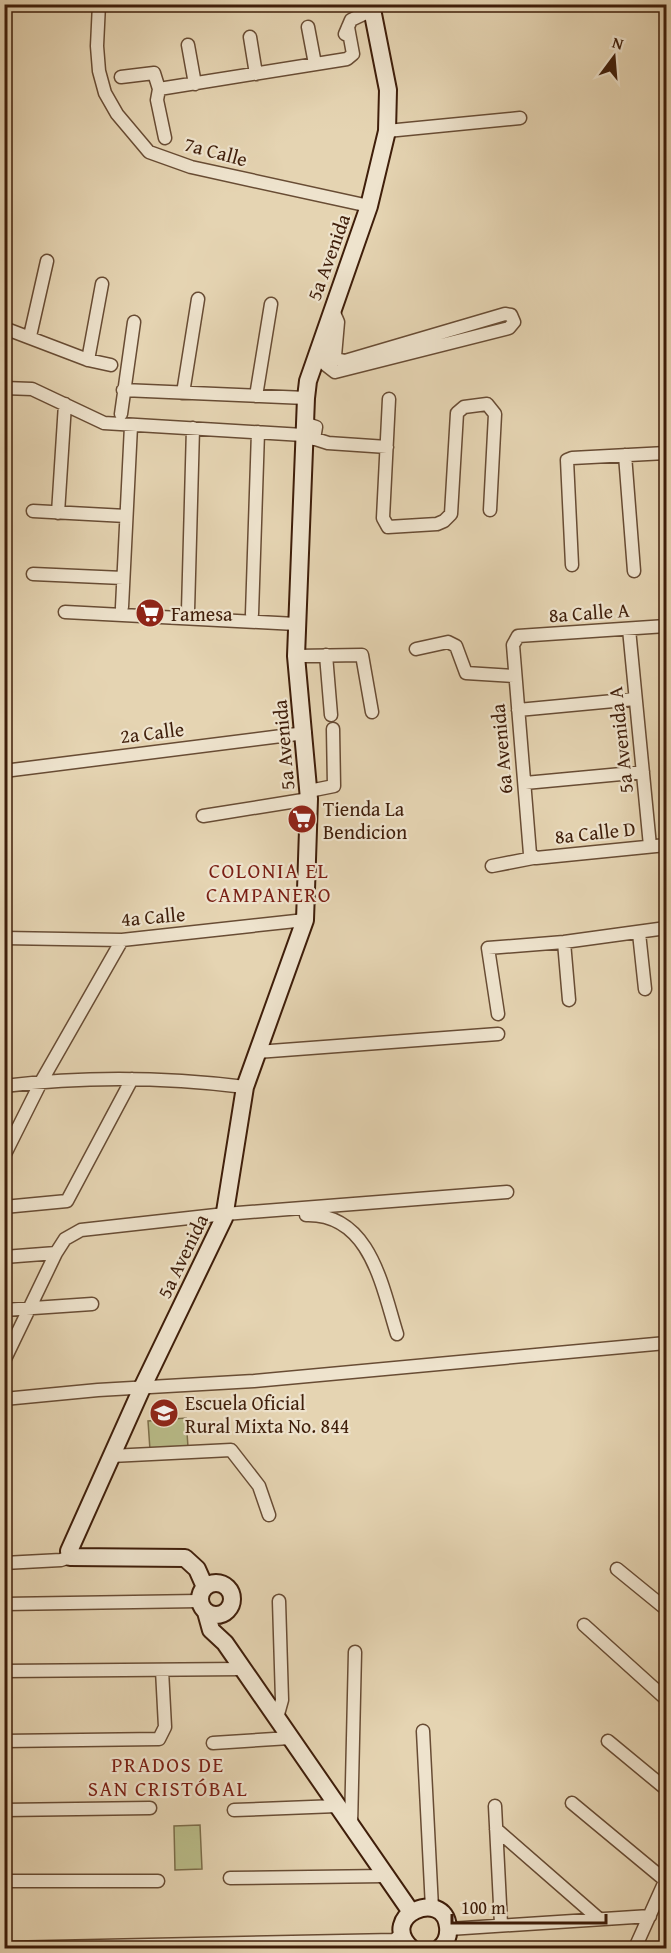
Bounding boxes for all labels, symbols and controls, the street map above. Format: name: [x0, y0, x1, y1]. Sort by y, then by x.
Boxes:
north arrow: [584, 27, 644, 87]
text: N: [610, 30, 627, 56]
street label: 7a Calle: [181, 129, 251, 173]
street label: 5a Avenida: [299, 209, 357, 304]
street label: 8a Calle A: [548, 595, 630, 629]
supermarket icon: Famesa: [134, 597, 166, 629]
place label: Famesa: [171, 599, 233, 628]
street label: 5a Avenida A: [600, 685, 640, 795]
street label: 5a Avenida: [265, 698, 301, 791]
street label: 6a Avenida: [483, 702, 519, 795]
street label: 2a Calle: [118, 714, 186, 750]
place label: Tienda La Bendicion: [323, 794, 407, 846]
supermarket icon: Tienda La Bendicion: [286, 803, 318, 835]
street label: 8a Calle D: [553, 813, 637, 851]
district label: COLONIA EL CAMPANERO: [206, 855, 332, 910]
street label: 4a Calle: [120, 899, 186, 933]
street label: 5a Avenida: [149, 1208, 215, 1303]
place label: Escuela Oficial Rural Mixta No. 844: [185, 1388, 349, 1440]
school or university icon: Escuela Oficial Rural Mixta No. 844: [148, 1397, 180, 1429]
district label: PRADOS DE SAN CRISTÓBAL: [88, 1749, 248, 1804]
scale bar: [452, 1887, 606, 1925]
text: 100 m: [461, 1894, 506, 1921]

